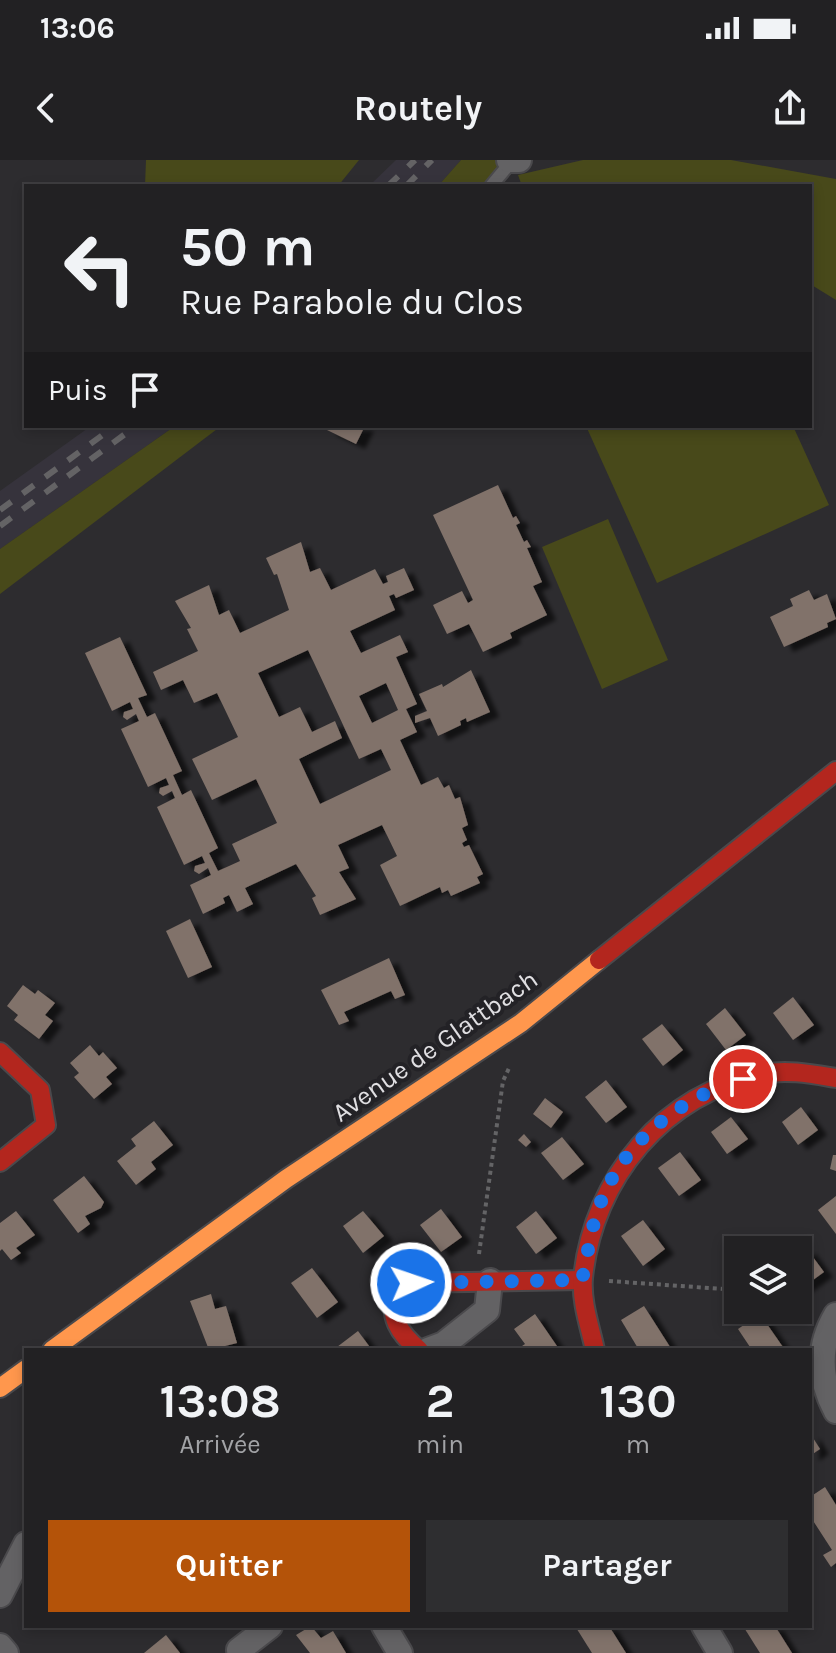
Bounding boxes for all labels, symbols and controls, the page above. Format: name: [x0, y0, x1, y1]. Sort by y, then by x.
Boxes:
text: 13:06: [40, 10, 115, 46]
icon: back: [24, 86, 68, 130]
icon: share: [768, 86, 812, 130]
text: Routely: [354, 87, 482, 129]
text: 50 m: [180, 214, 315, 279]
icon: left: [48, 216, 152, 320]
text: Rue Parabole du Clos: [180, 281, 524, 323]
icon: arrive: [123, 368, 167, 412]
text: Puis: [48, 372, 107, 408]
street label: Avenue de Glattbach: [326, 964, 544, 1128]
pin: [709, 1045, 777, 1113]
icon: arrive: [721, 1057, 765, 1101]
map controls: [724, 1236, 812, 1324]
button: layers: [724, 1236, 812, 1324]
position arrow: [369, 1241, 453, 1325]
text: 13:08: [159, 1373, 281, 1429]
text: 2: [425, 1373, 454, 1429]
text: 130: [599, 1373, 677, 1429]
text: Arrivée: [179, 1429, 261, 1460]
text: min: [416, 1429, 464, 1460]
text: m: [626, 1429, 650, 1460]
button: Quitter: [48, 1520, 410, 1612]
button: Partager: [426, 1520, 788, 1612]

